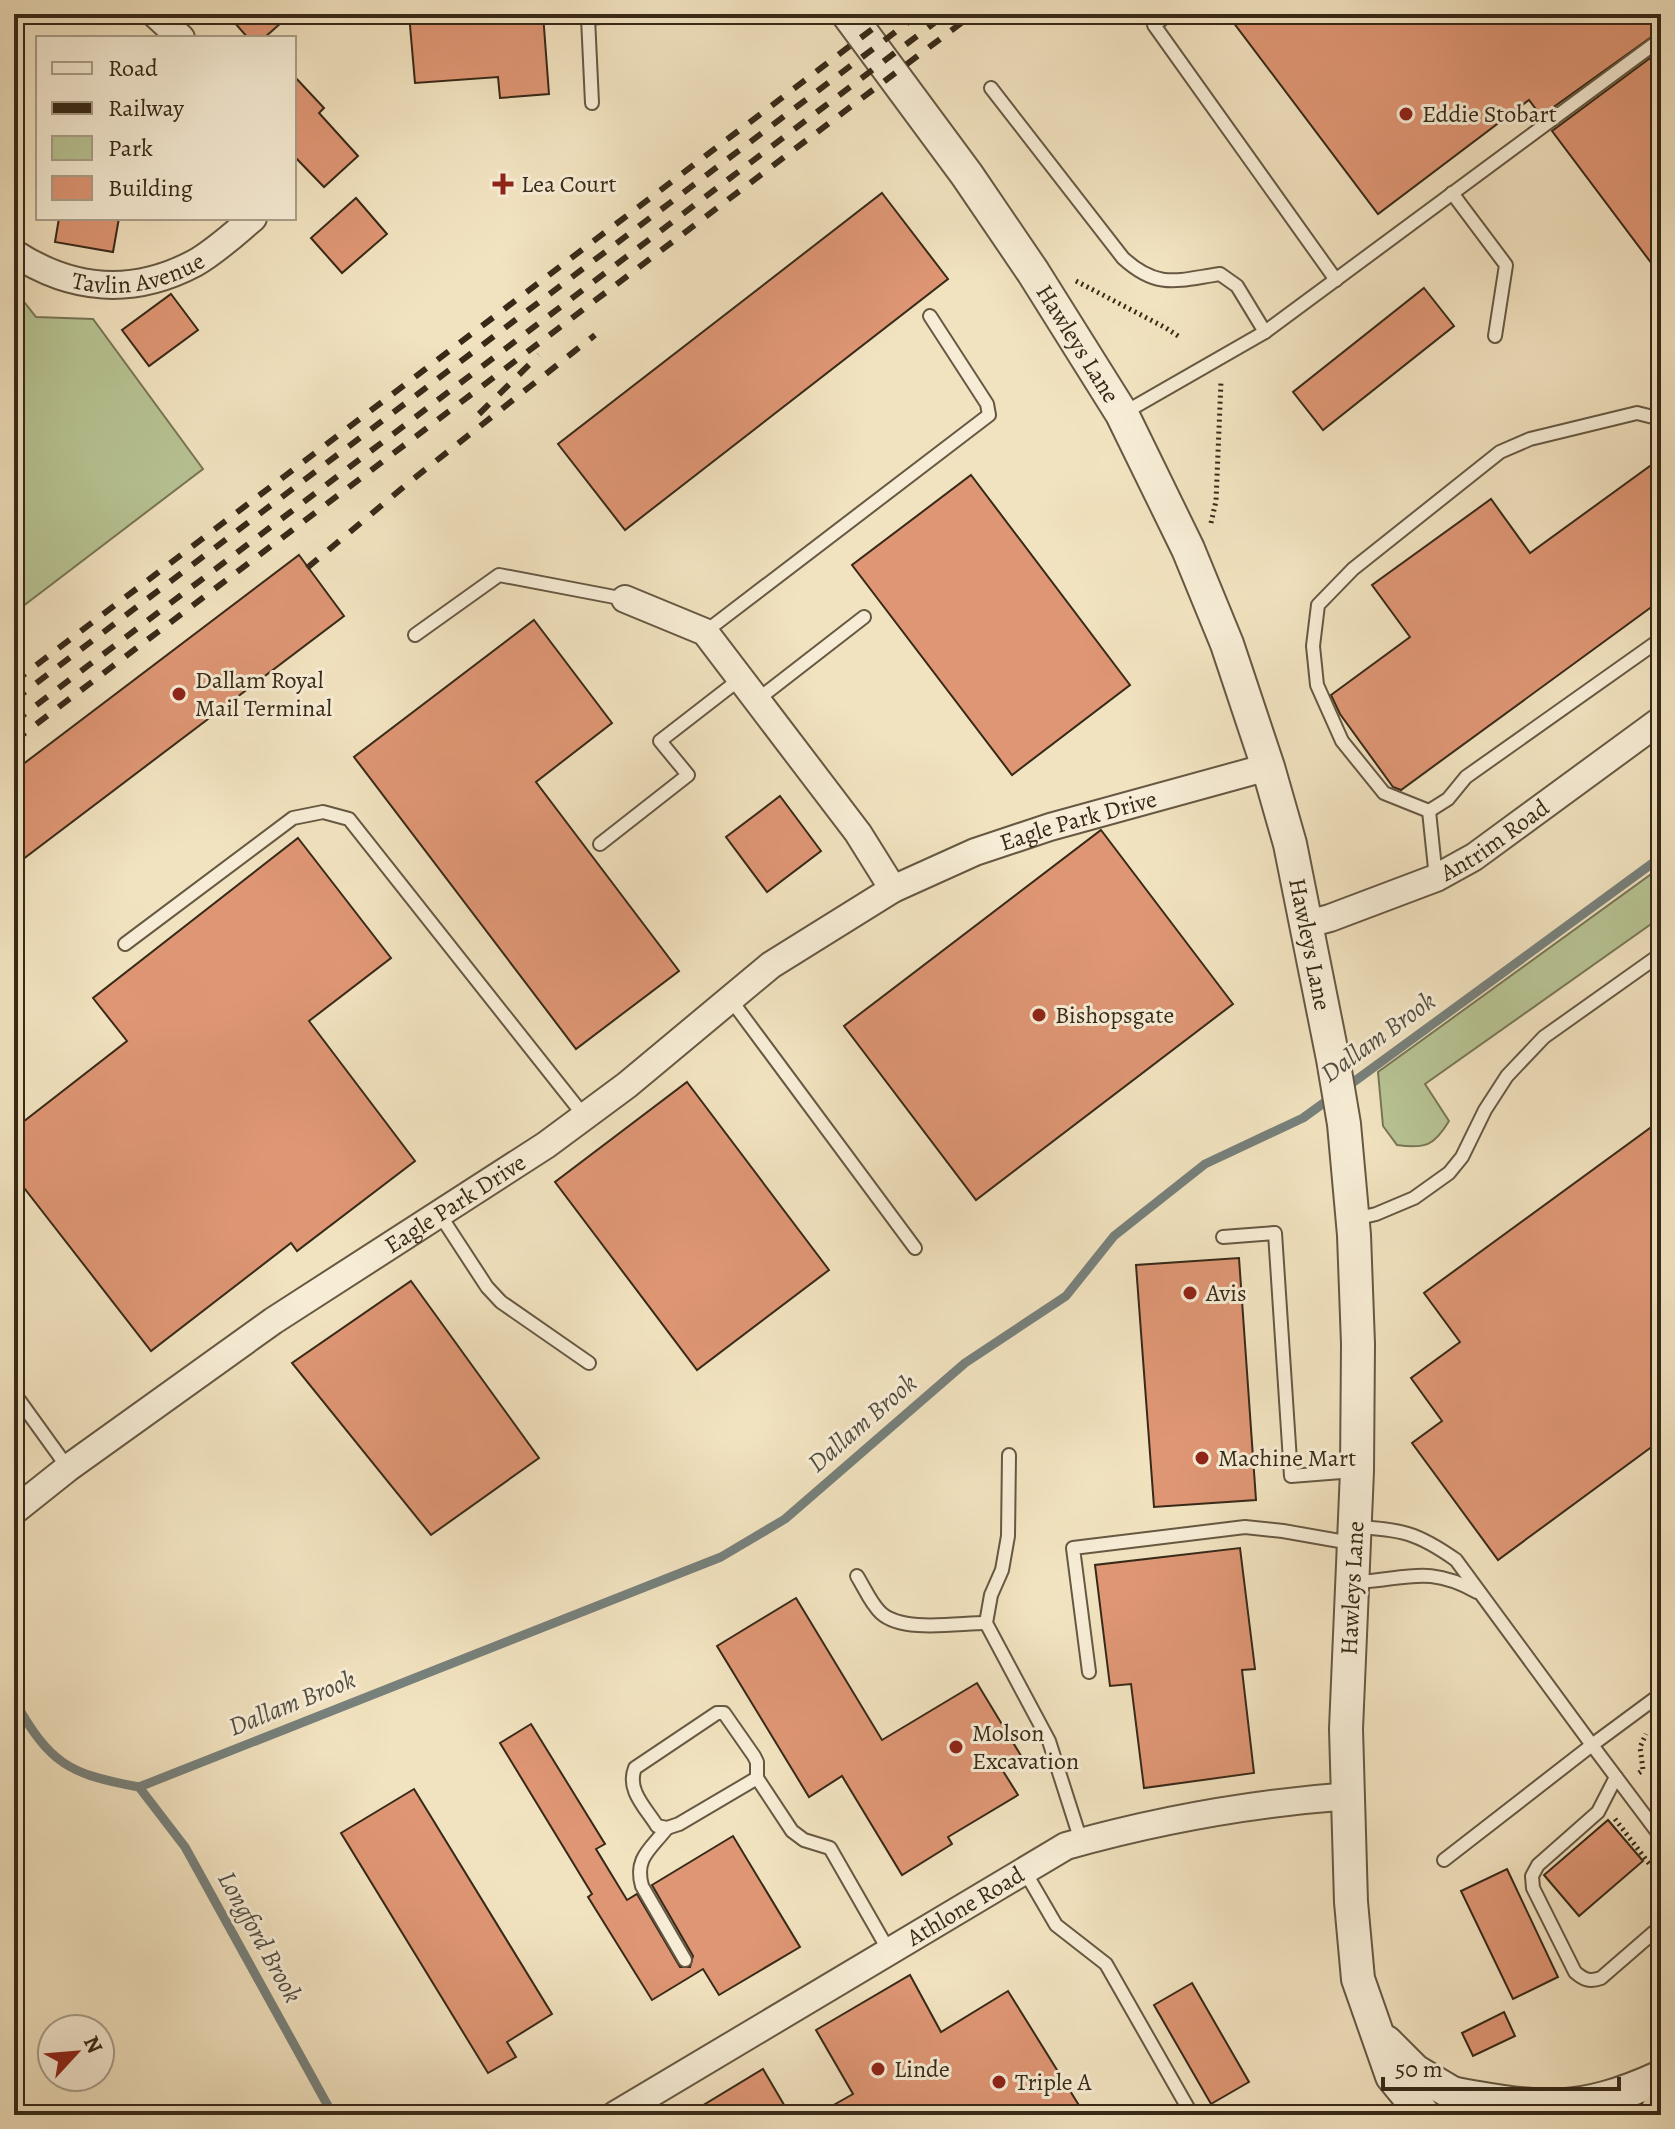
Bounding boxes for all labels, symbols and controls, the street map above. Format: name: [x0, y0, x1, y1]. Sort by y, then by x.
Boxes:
legend: [36, 36, 296, 220]
text: Road: [108, 52, 158, 84]
text: Railway: [108, 92, 184, 124]
place label: Eddie Stobart: [1422, 98, 1557, 130]
marker: Eddie Stobart: [1397, 105, 1415, 123]
text: Park: [108, 132, 153, 164]
place label: Lea Court: [521, 168, 617, 200]
text: Building: [108, 172, 193, 204]
marker: Lea Court: [492, 173, 514, 195]
street label: Tavlin Avenue: [69, 245, 210, 301]
street label: Hawleys Lane: [1029, 278, 1127, 409]
place label: Dallam Royal Mail Terminal: [195, 664, 332, 724]
marker: Dallam Royal Mail Terminal: [170, 685, 188, 703]
street label: Eagle Park Drive: [995, 782, 1160, 859]
street label: Antrim Road: [1434, 791, 1555, 889]
street label: Hawleys Lane: [1281, 875, 1339, 1013]
water label: Dallam Brook: [1313, 983, 1443, 1091]
place label: Bishopsgate: [1055, 999, 1174, 1031]
marker: Bishopsgate: [1030, 1006, 1048, 1024]
street label: Eagle Park Drive: [378, 1146, 532, 1261]
place label: Avis: [1205, 1277, 1247, 1309]
marker: Avis: [1181, 1284, 1199, 1302]
water label: Dallam Brook: [800, 1366, 924, 1480]
place label: Machine Mart: [1218, 1442, 1356, 1474]
marker: Machine Mart: [1193, 1449, 1211, 1467]
street label: Hawleys Lane: [1333, 1520, 1371, 1656]
water label: Dallam Brook: [223, 1662, 361, 1744]
place label: Molson Excavation: [972, 1717, 1079, 1777]
marker: Molson Excavation: [947, 1738, 965, 1756]
street label: Athlone Road: [900, 1859, 1030, 1954]
water label: Longford Brook: [209, 1865, 311, 2009]
north arrow: [36, 2013, 116, 2093]
text: N: [76, 2031, 110, 2058]
scale bar: [1383, 2041, 1619, 2091]
place label: Linde: [894, 2053, 950, 2085]
text: 50 m: [1395, 2053, 1443, 2085]
marker: Linde: [869, 2060, 887, 2078]
place label: Triple A: [1015, 2066, 1092, 2098]
marker: Triple A: [990, 2073, 1008, 2091]

